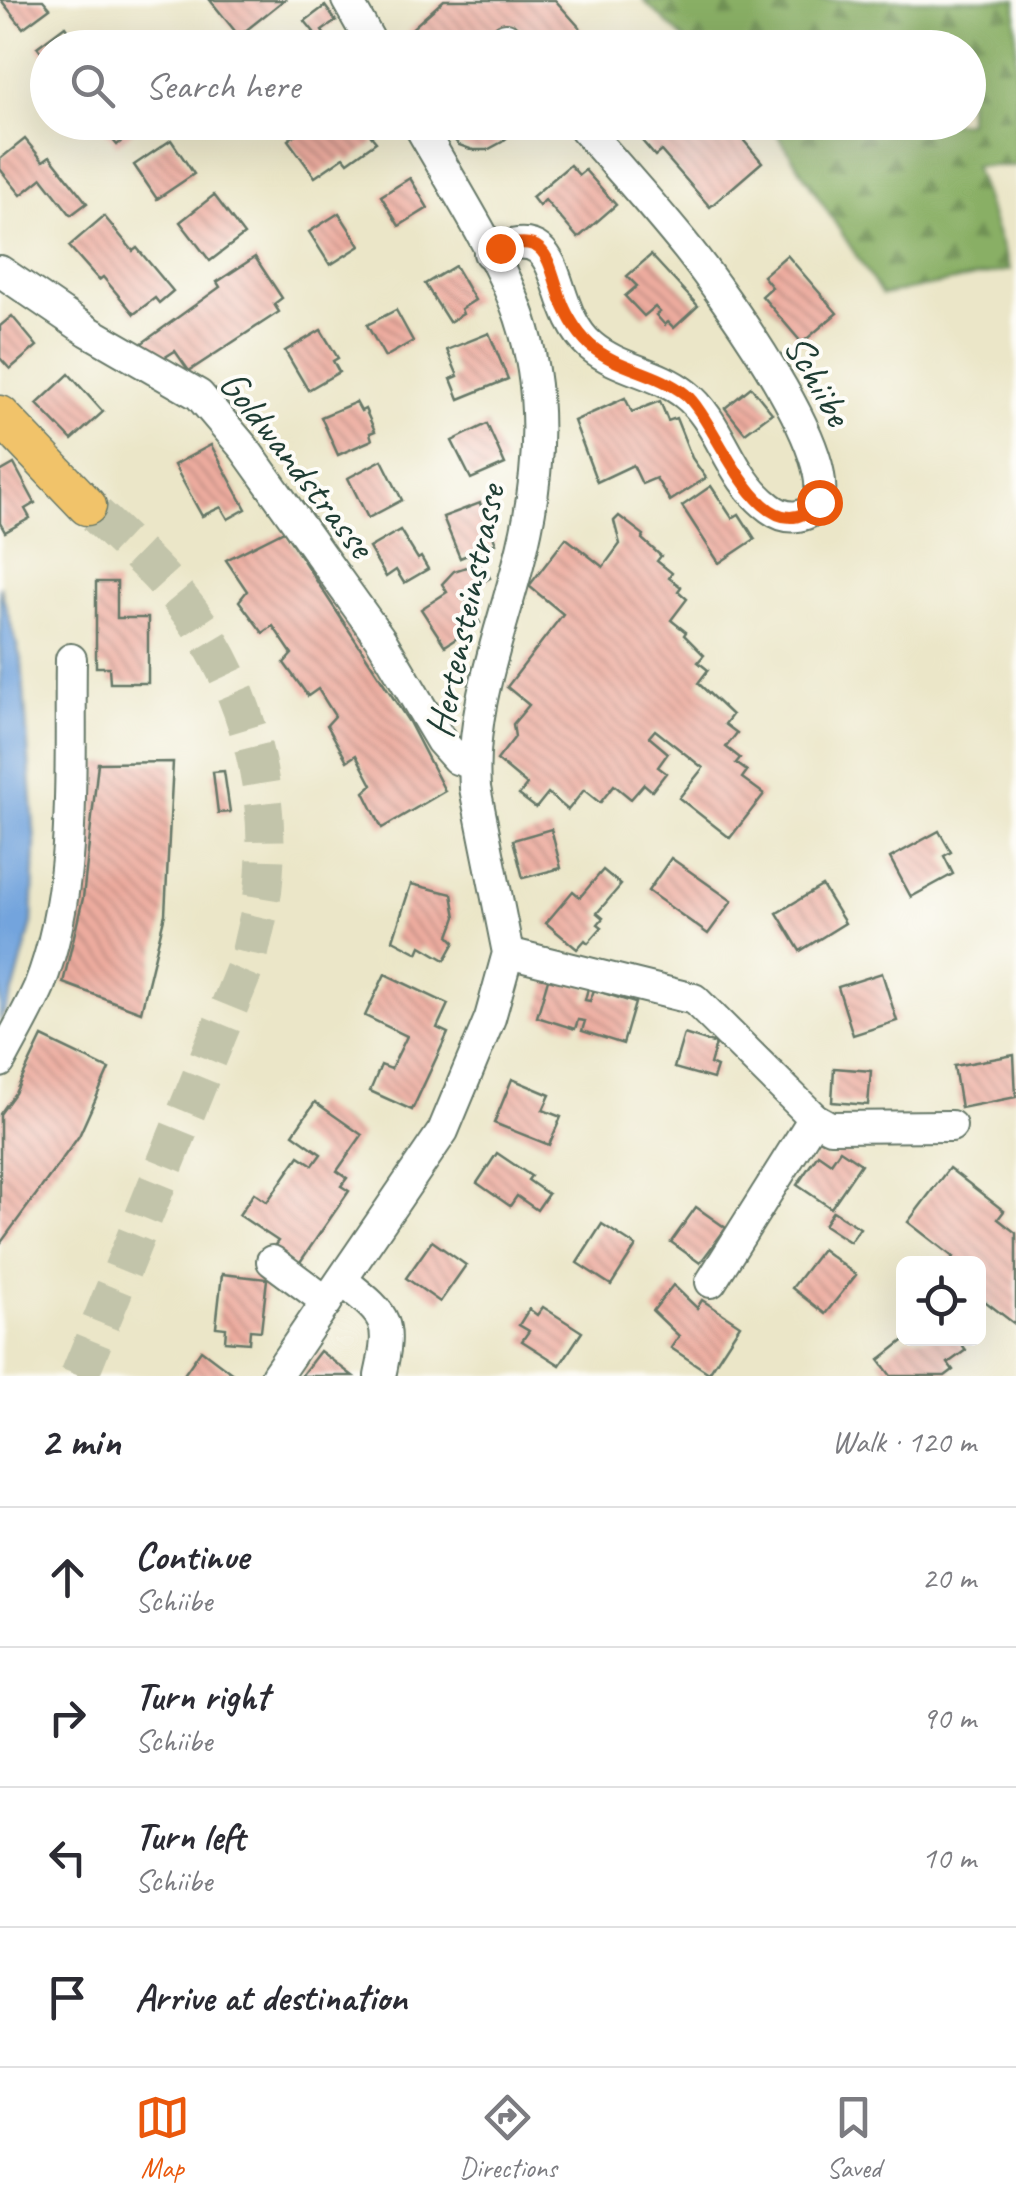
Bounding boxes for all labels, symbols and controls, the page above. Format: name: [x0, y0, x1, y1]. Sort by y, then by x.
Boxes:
search box: [30, 30, 986, 140]
icon: search: [65, 58, 120, 113]
text: Search here: [145, 62, 300, 109]
route end: [478, 226, 524, 272]
street label: Schiibe: [773, 326, 865, 437]
street label: Goldwandstrasse: [208, 360, 388, 570]
street label: Hertensteinstrasse: [414, 477, 517, 742]
route start: [797, 480, 843, 526]
map controls: [896, 1256, 986, 1346]
button: locate: [896, 1256, 986, 1346]
text: 2 min: [40, 1415, 120, 1468]
text: Walk · 120 m: [832, 1421, 976, 1462]
text: Continue: [135, 1533, 249, 1580]
icon: ahead: [40, 1550, 95, 1605]
text: 20 m: [922, 1557, 976, 1598]
text: Schiibe: [135, 1580, 212, 1621]
text: Turn right: [135, 1673, 269, 1720]
icon: right: [40, 1690, 95, 1745]
text: 90 m: [922, 1697, 976, 1738]
text: Schiibe: [135, 1720, 212, 1761]
text: Turn left: [135, 1813, 245, 1860]
icon: left: [40, 1830, 95, 1885]
text: 10 m: [922, 1837, 976, 1878]
text: Schiibe: [135, 1860, 212, 1901]
icon: arrive: [40, 1970, 95, 2025]
text: Arrive at destination: [135, 1974, 407, 2021]
tab: Map: [135, 2090, 190, 2185]
tab: Directions: [459, 2090, 557, 2185]
tab: Saved: [826, 2090, 881, 2185]

